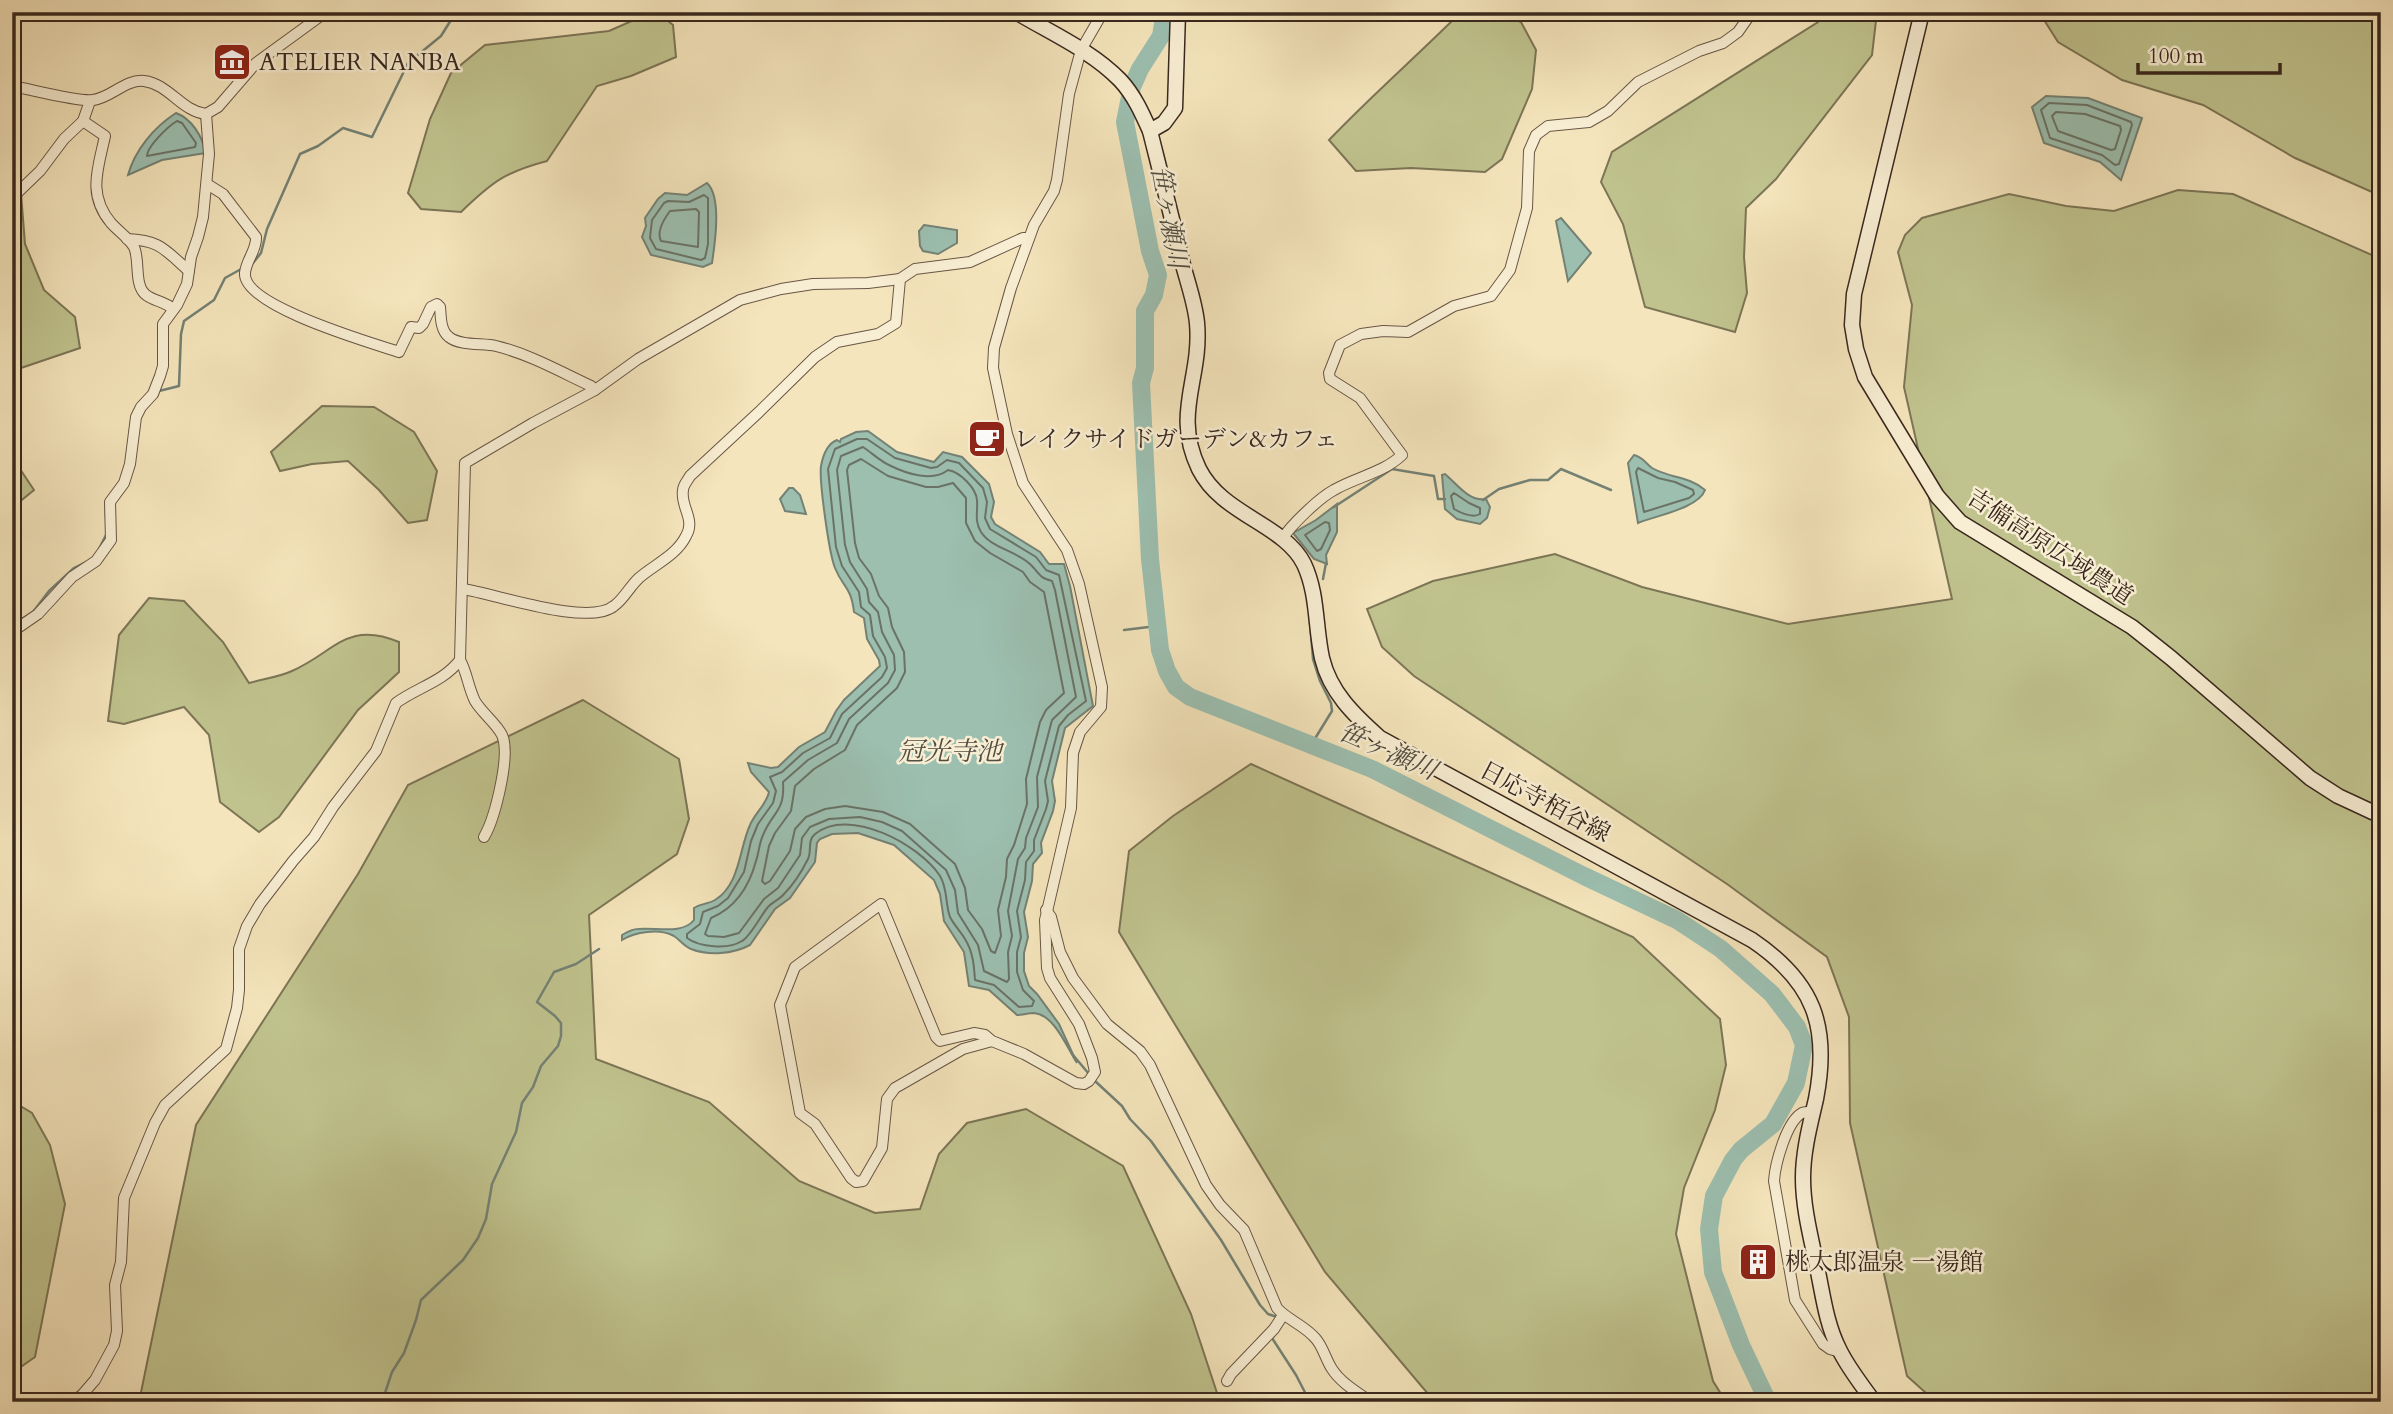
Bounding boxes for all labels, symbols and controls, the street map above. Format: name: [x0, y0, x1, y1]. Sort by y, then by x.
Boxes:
scale bar: [2138, 32, 2279, 76]
museum icon: ATELIER NANBA: [211, 41, 253, 83]
text: 100 m: [2148, 42, 2204, 71]
place label: ATELIER NANBA: [259, 46, 461, 79]
water label: 笹ヶ瀬川: [1143, 163, 1196, 274]
cafe icon: レイクサイドガーデン&カフェ: [966, 418, 1008, 460]
place label: レイクサイドガーデン&カフェ: [1014, 423, 1338, 456]
street label: 吉備高原広域農道: [1961, 481, 2139, 613]
water label: 笹ヶ瀬川: [1333, 714, 1445, 789]
water label: 冠光寺池: [898, 734, 1005, 769]
street label: 日応寺栢谷線: [1474, 754, 1616, 850]
building icon: 桃太郎温泉 一湯館: [1737, 1241, 1779, 1283]
place label: 桃太郎温泉 一湯館: [1785, 1246, 1983, 1279]

